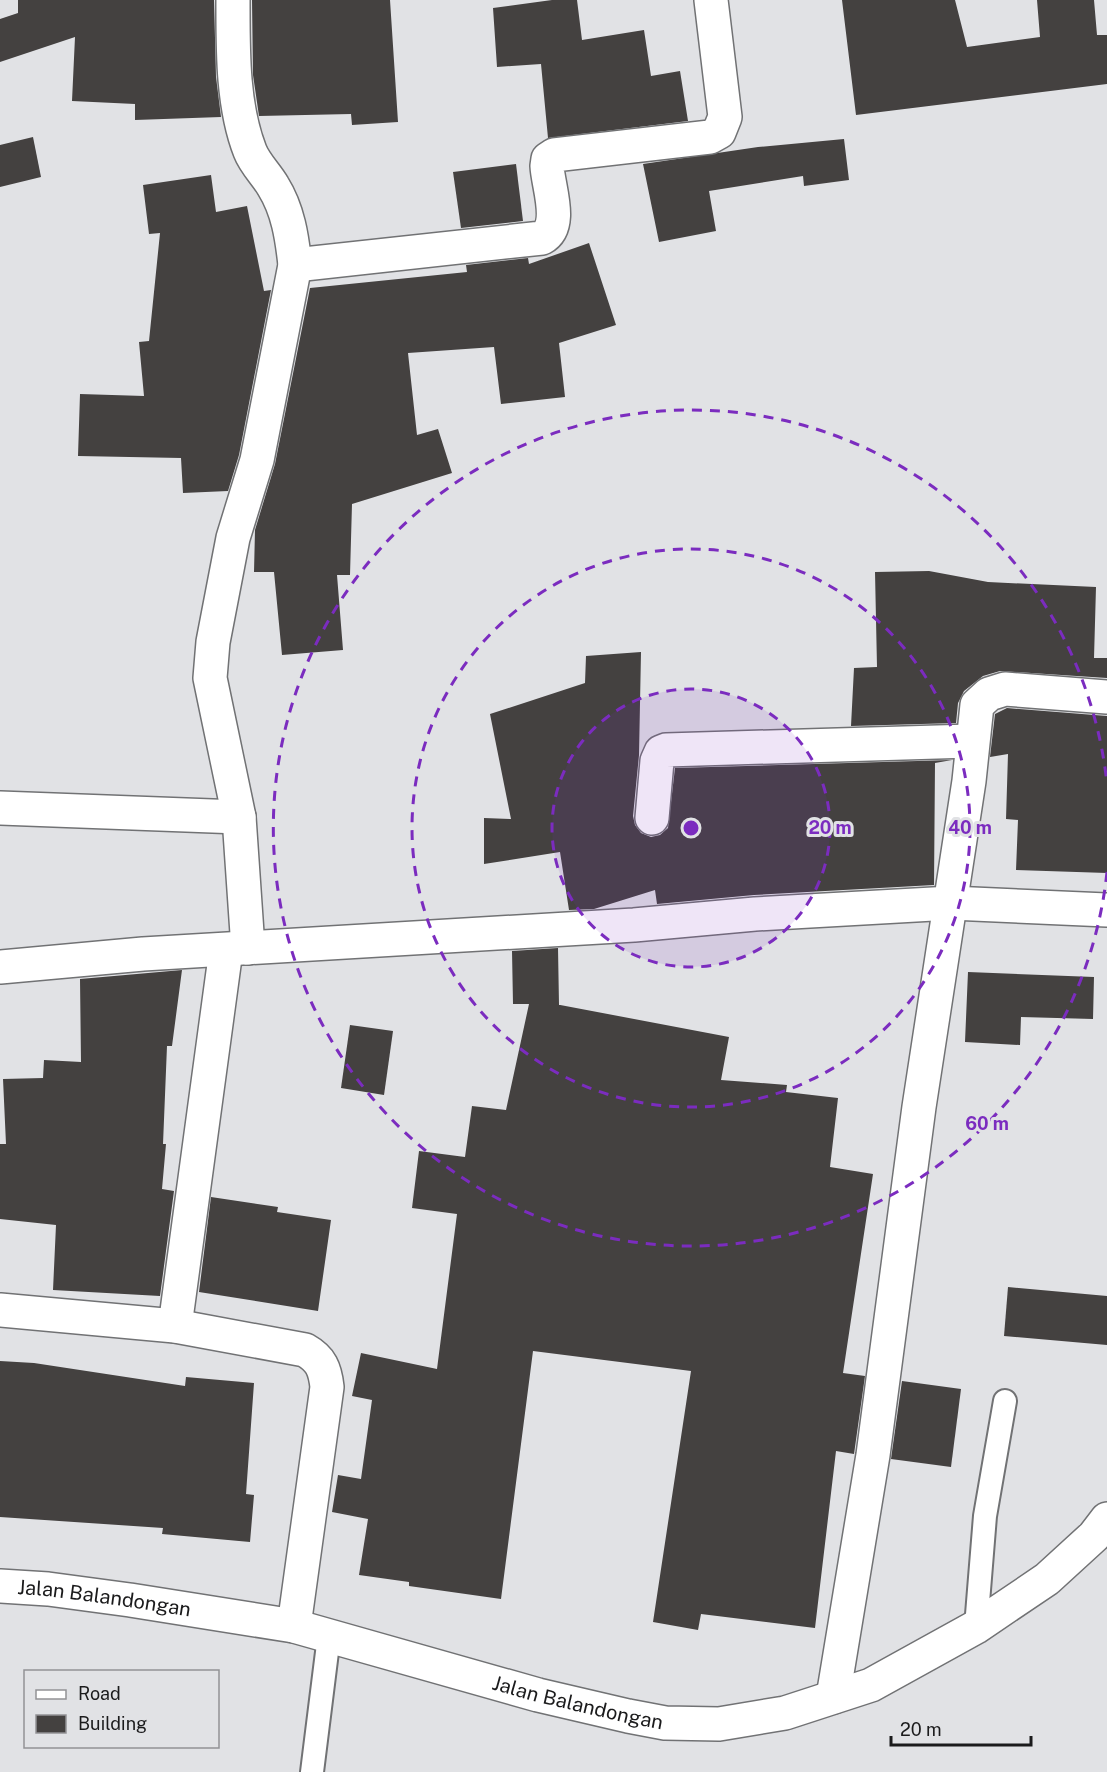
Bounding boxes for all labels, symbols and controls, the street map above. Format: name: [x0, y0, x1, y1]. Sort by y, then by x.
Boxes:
text: 20 m: [808, 817, 852, 838]
text: 40 m: [948, 817, 992, 838]
centre of rings: [681, 818, 701, 838]
text: 60 m: [965, 1113, 1009, 1134]
street label: Jalan Balandongan: [17, 1575, 193, 1622]
legend: [24, 1670, 219, 1748]
street label: Jalan Balandongan: [490, 1671, 665, 1734]
text: Road: [78, 1683, 121, 1704]
scale bar: [891, 1709, 1030, 1747]
text: Building: [78, 1713, 147, 1734]
text: 20 m: [900, 1719, 942, 1740]

